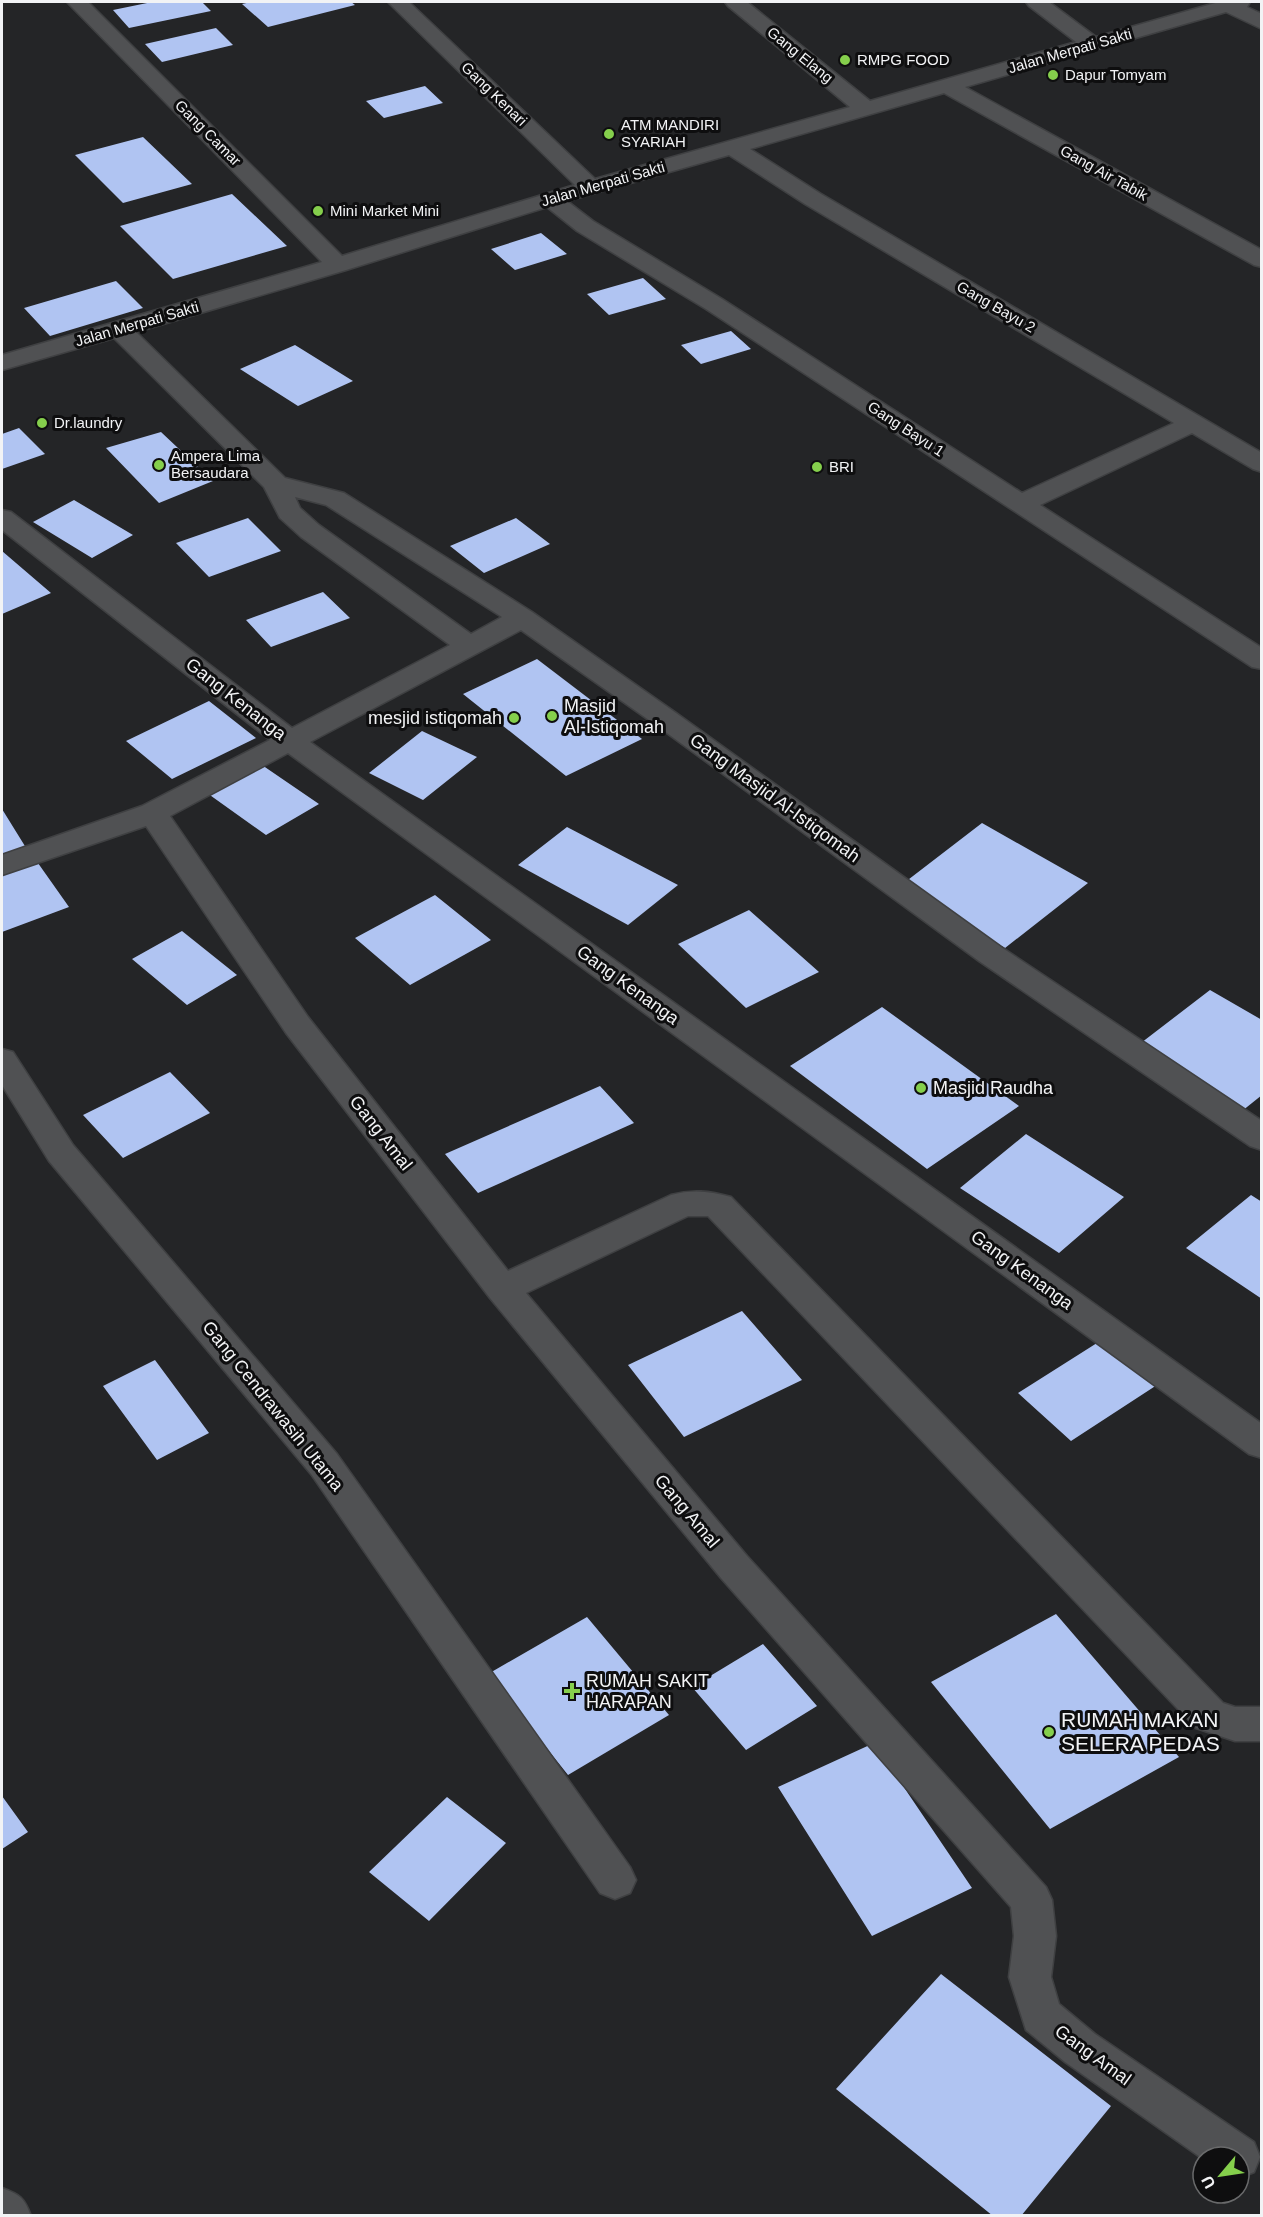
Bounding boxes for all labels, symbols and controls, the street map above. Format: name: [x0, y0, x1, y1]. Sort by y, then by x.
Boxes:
street label: Gang Elang: [764, 23, 836, 86]
street label: Jalan Merpati Sakti: [1006, 25, 1134, 76]
place label: RMPG FOOD: [857, 51, 950, 68]
marker: RMPG FOOD: [838, 53, 852, 67]
street label: Gang Kenari: [458, 58, 531, 129]
place label: Dapur Tomyam: [1065, 66, 1166, 83]
marker: Dapur Tomyam: [1046, 68, 1060, 82]
street label: Gang Camar: [172, 96, 245, 169]
place label: ATM MANDIRI SYARIAH: [621, 116, 719, 150]
marker: ATM MANDIRI SYARIAH: [602, 127, 616, 141]
street label: Gang Air Tabik: [1058, 142, 1151, 204]
street label: Jalan Merpati Sakti: [539, 158, 667, 209]
place label: Mini Market Mini: [330, 202, 439, 219]
marker: Mini Market Mini: [311, 204, 325, 218]
street label: Gang Bayu 2: [954, 277, 1038, 336]
street label: Jalan Merpati Sakti: [73, 298, 201, 349]
street label: Gang Bayu 1: [865, 398, 948, 460]
place label: Dr.laundry: [54, 414, 123, 431]
marker: Dr.laundry: [35, 416, 49, 430]
place label: Ampera Lima Bersaudara: [171, 447, 261, 481]
marker: Ampera Lima Bersaudara: [152, 458, 166, 472]
place label: BRI: [829, 458, 854, 475]
marker: BRI: [810, 460, 824, 474]
street label: Gang Kenanga: [182, 654, 291, 745]
place label: Masjid Al-Istiqomah: [564, 696, 664, 737]
place label: mesjid istiqomah: [368, 708, 502, 728]
marker: Masjid Al-Istiqomah: [545, 709, 559, 723]
marker: mesjid istiqomah: [507, 711, 521, 725]
street label: Gang Masjid Al-Istiqomah: [686, 730, 864, 866]
street label: Gang Kenanga: [573, 941, 684, 1029]
place label: Masjid Raudha: [933, 1078, 1054, 1098]
marker: Masjid Raudha: [914, 1081, 928, 1095]
street label: Gang Amal: [346, 1092, 416, 1174]
street label: Gang Kenanga: [967, 1226, 1078, 1314]
street label: Gang Cendrawasih Utama: [198, 1317, 348, 1495]
street label: Gang Amal: [651, 1470, 723, 1552]
place label: RUMAH SAKIT HARAPAN: [586, 1671, 709, 1712]
marker: RUMAH SAKIT HARAPAN: [563, 1682, 581, 1700]
place label: RUMAH MAKAN SELERA PEDAS: [1061, 1708, 1220, 1755]
marker: RUMAH MAKAN SELERA PEDAS: [1042, 1725, 1056, 1739]
street label: Gang Amal: [1051, 2021, 1135, 2089]
north arrow: [1191, 2145, 1251, 2205]
text: U: [1198, 2173, 1219, 2191]

